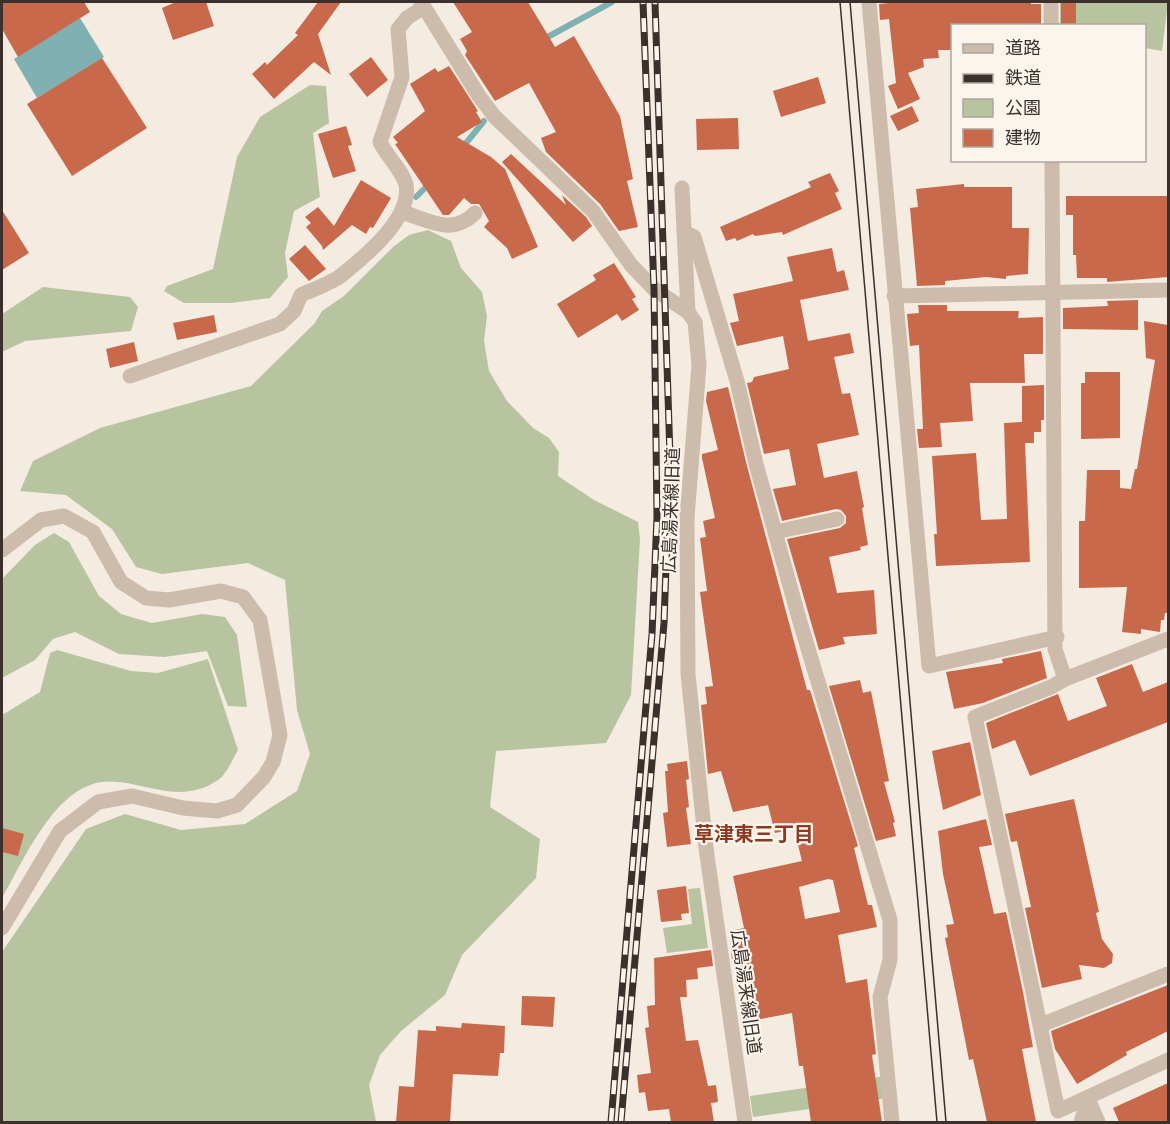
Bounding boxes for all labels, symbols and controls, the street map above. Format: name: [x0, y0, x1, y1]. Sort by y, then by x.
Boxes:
legend: [951, 24, 1146, 162]
text: 道路: [1005, 36, 1041, 59]
text: 鉄道: [1005, 66, 1041, 89]
text: 公園: [1005, 96, 1041, 119]
text: 建物: [1005, 126, 1041, 149]
street label: 広島湯来線旧道: [657, 447, 684, 573]
district label: 草津東三丁目: [694, 821, 814, 846]
street label: 広島湯来線旧道: [726, 928, 767, 1056]

